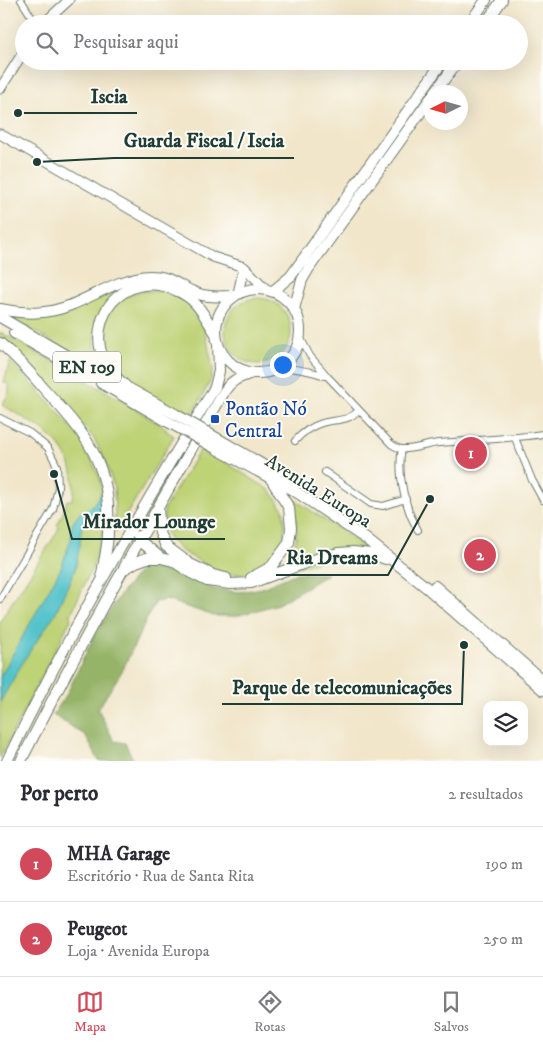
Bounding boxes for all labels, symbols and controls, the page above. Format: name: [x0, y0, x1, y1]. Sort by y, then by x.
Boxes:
search box: [15, 15, 528, 70]
icon: search: [33, 29, 61, 57]
text: Pesquisar aqui: [73, 31, 179, 54]
callout: Iscia: [80, 78, 137, 113]
text: Iscia: [90, 85, 128, 110]
north arrow: [423, 85, 468, 130]
callout: Guarda Fiscal / Iscia: [114, 123, 294, 158]
text: Guarda Fiscal / Iscia: [124, 129, 285, 154]
road number: EN 109: [53, 352, 121, 382]
your location: [270, 352, 296, 378]
place label: Pontão Nó Central: [225, 398, 307, 443]
marker: Pontão Nó Central: [209, 413, 221, 425]
pin: 1: [455, 434, 487, 472]
street label: Avenida Europa: [261, 449, 376, 533]
callout: Mirador Lounge: [72, 504, 225, 539]
text: Mirador Lounge: [82, 510, 216, 535]
pin: 2: [464, 536, 496, 574]
callout: Ria Dreams: [276, 540, 388, 575]
text: Ria Dreams: [286, 546, 378, 571]
callout: Parque de telecomunicações: [222, 669, 462, 704]
text: Parque de telecomunicações: [232, 676, 452, 701]
map controls: [483, 701, 528, 746]
button: layers: [483, 701, 528, 746]
text: Por perto: [20, 781, 98, 807]
text: 2 resultados: [448, 784, 523, 804]
text: MHA Garage: [67, 843, 170, 866]
text: 1: [33, 854, 39, 874]
text: 190 m: [485, 854, 523, 874]
text: Escritório · Rua de Santa Rita: [67, 866, 254, 886]
text: Peugeot: [67, 918, 127, 941]
text: 2: [32, 929, 40, 949]
text: 250 m: [483, 929, 523, 949]
text: Loja · Avenida Europa: [67, 941, 209, 961]
tab: Mapa: [74, 988, 106, 1036]
tab: Rotas: [254, 988, 285, 1036]
tab: Salvos: [434, 988, 469, 1036]

